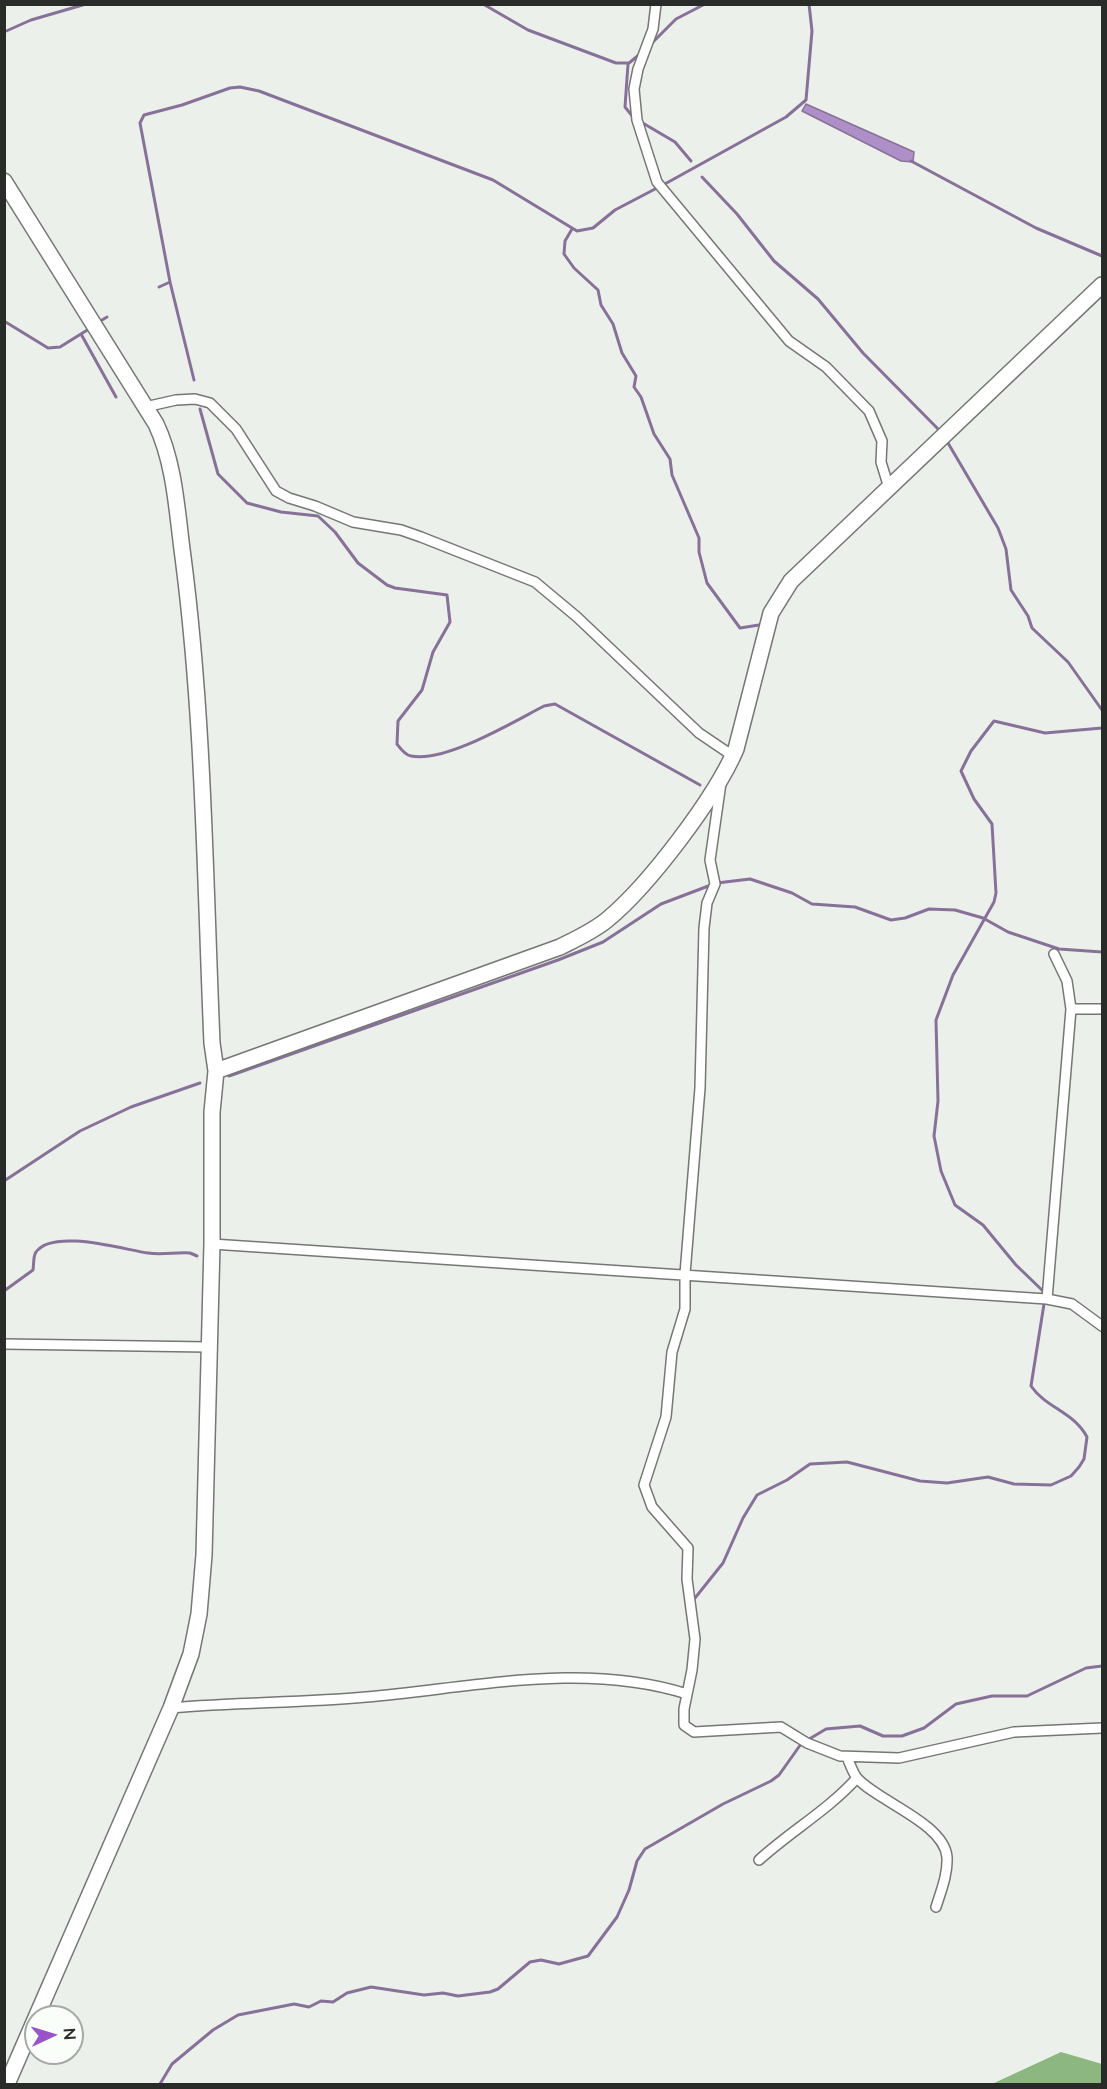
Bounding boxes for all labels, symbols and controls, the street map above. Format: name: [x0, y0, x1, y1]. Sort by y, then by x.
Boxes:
north arrow: [24, 2005, 84, 2065]
text: N: [61, 2027, 80, 2041]

